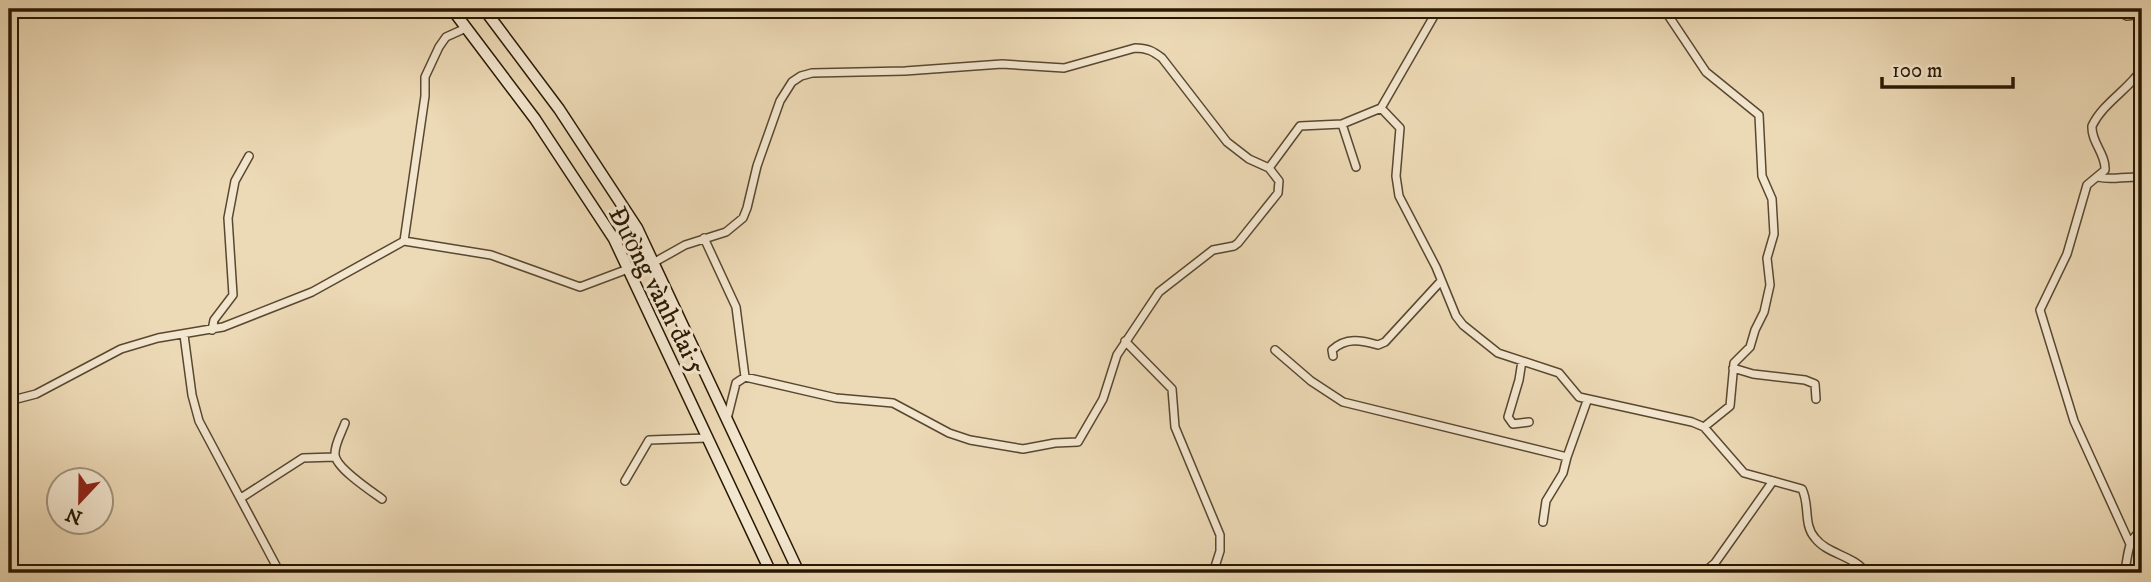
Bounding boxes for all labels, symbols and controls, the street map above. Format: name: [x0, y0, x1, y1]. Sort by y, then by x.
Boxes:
scale bar: [1882, 46, 2013, 90]
text: 100 m: [1892, 58, 1943, 84]
street label: Đường vành đai 5: [600, 201, 713, 380]
north arrow: [46, 466, 116, 536]
text: N: [62, 502, 86, 529]

